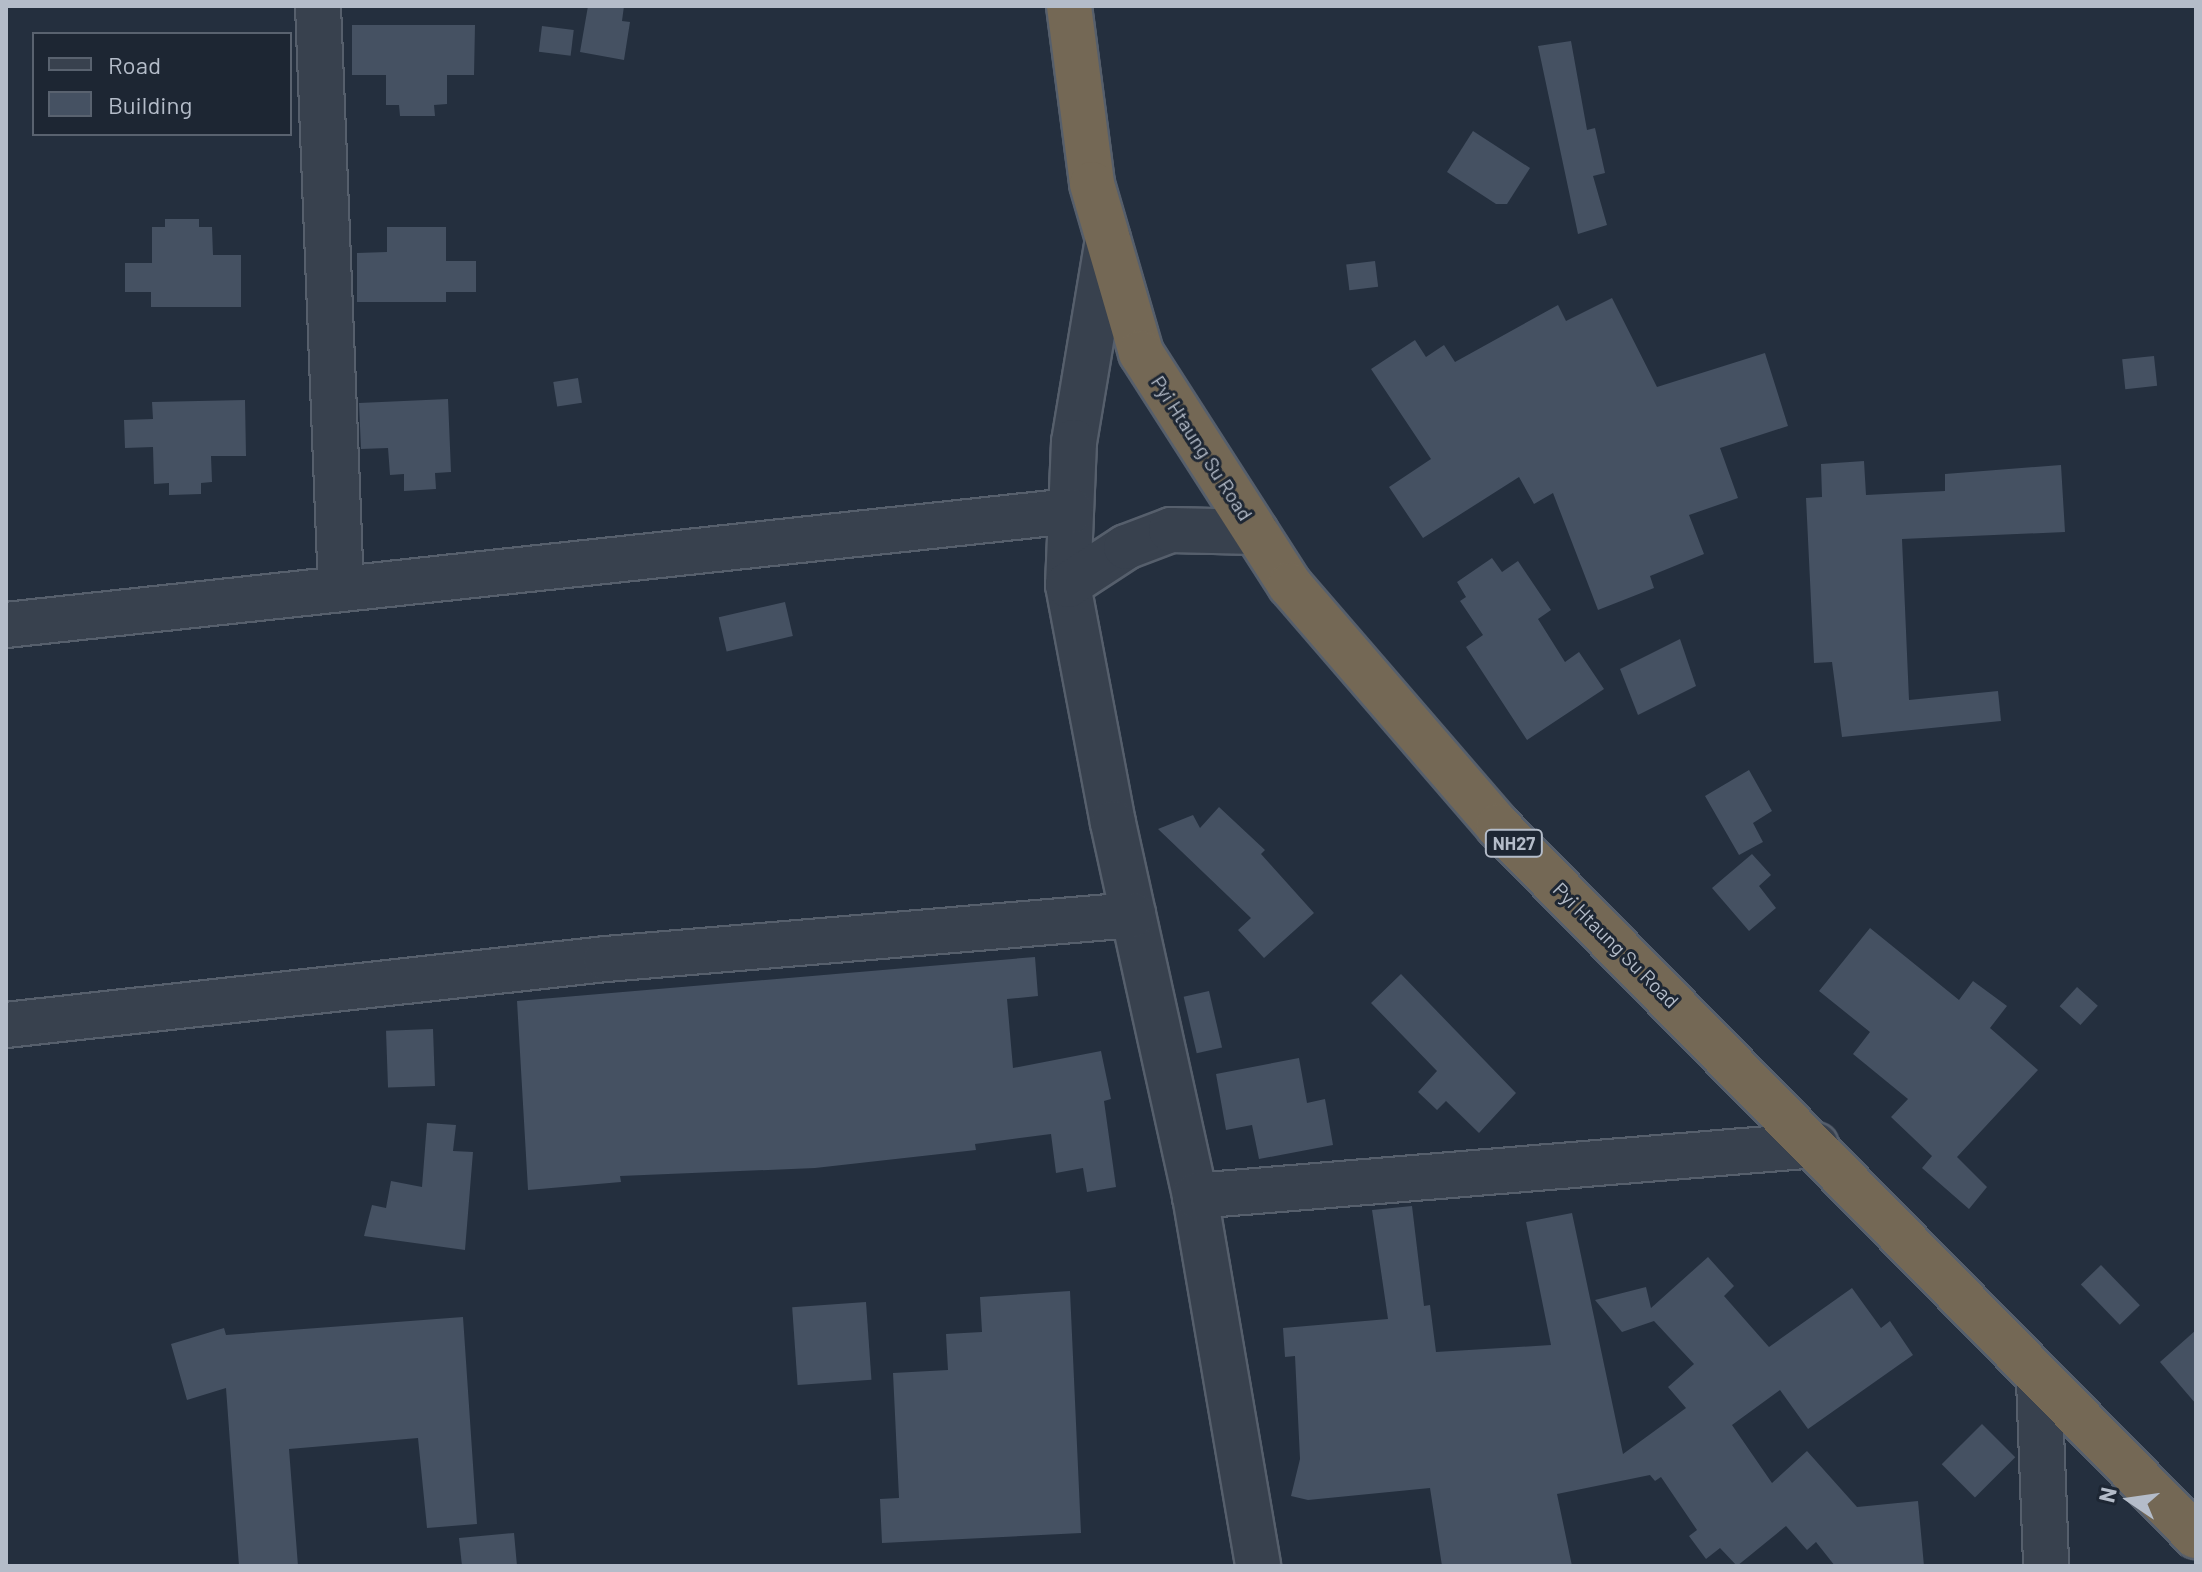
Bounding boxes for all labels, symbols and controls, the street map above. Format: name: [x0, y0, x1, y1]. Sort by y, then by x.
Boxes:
legend: [32, 32, 292, 136]
text: Road: [108, 50, 161, 79]
text: Building: [108, 90, 192, 119]
street label: Pyi Htaung Su Road: [1146, 371, 1258, 525]
road number: NH27: [1484, 829, 1544, 857]
street label: Pyi Htaung Su Road: [1548, 877, 1684, 1013]
north arrow: [2090, 1460, 2170, 1540]
text: N: [2092, 1485, 2121, 1505]

